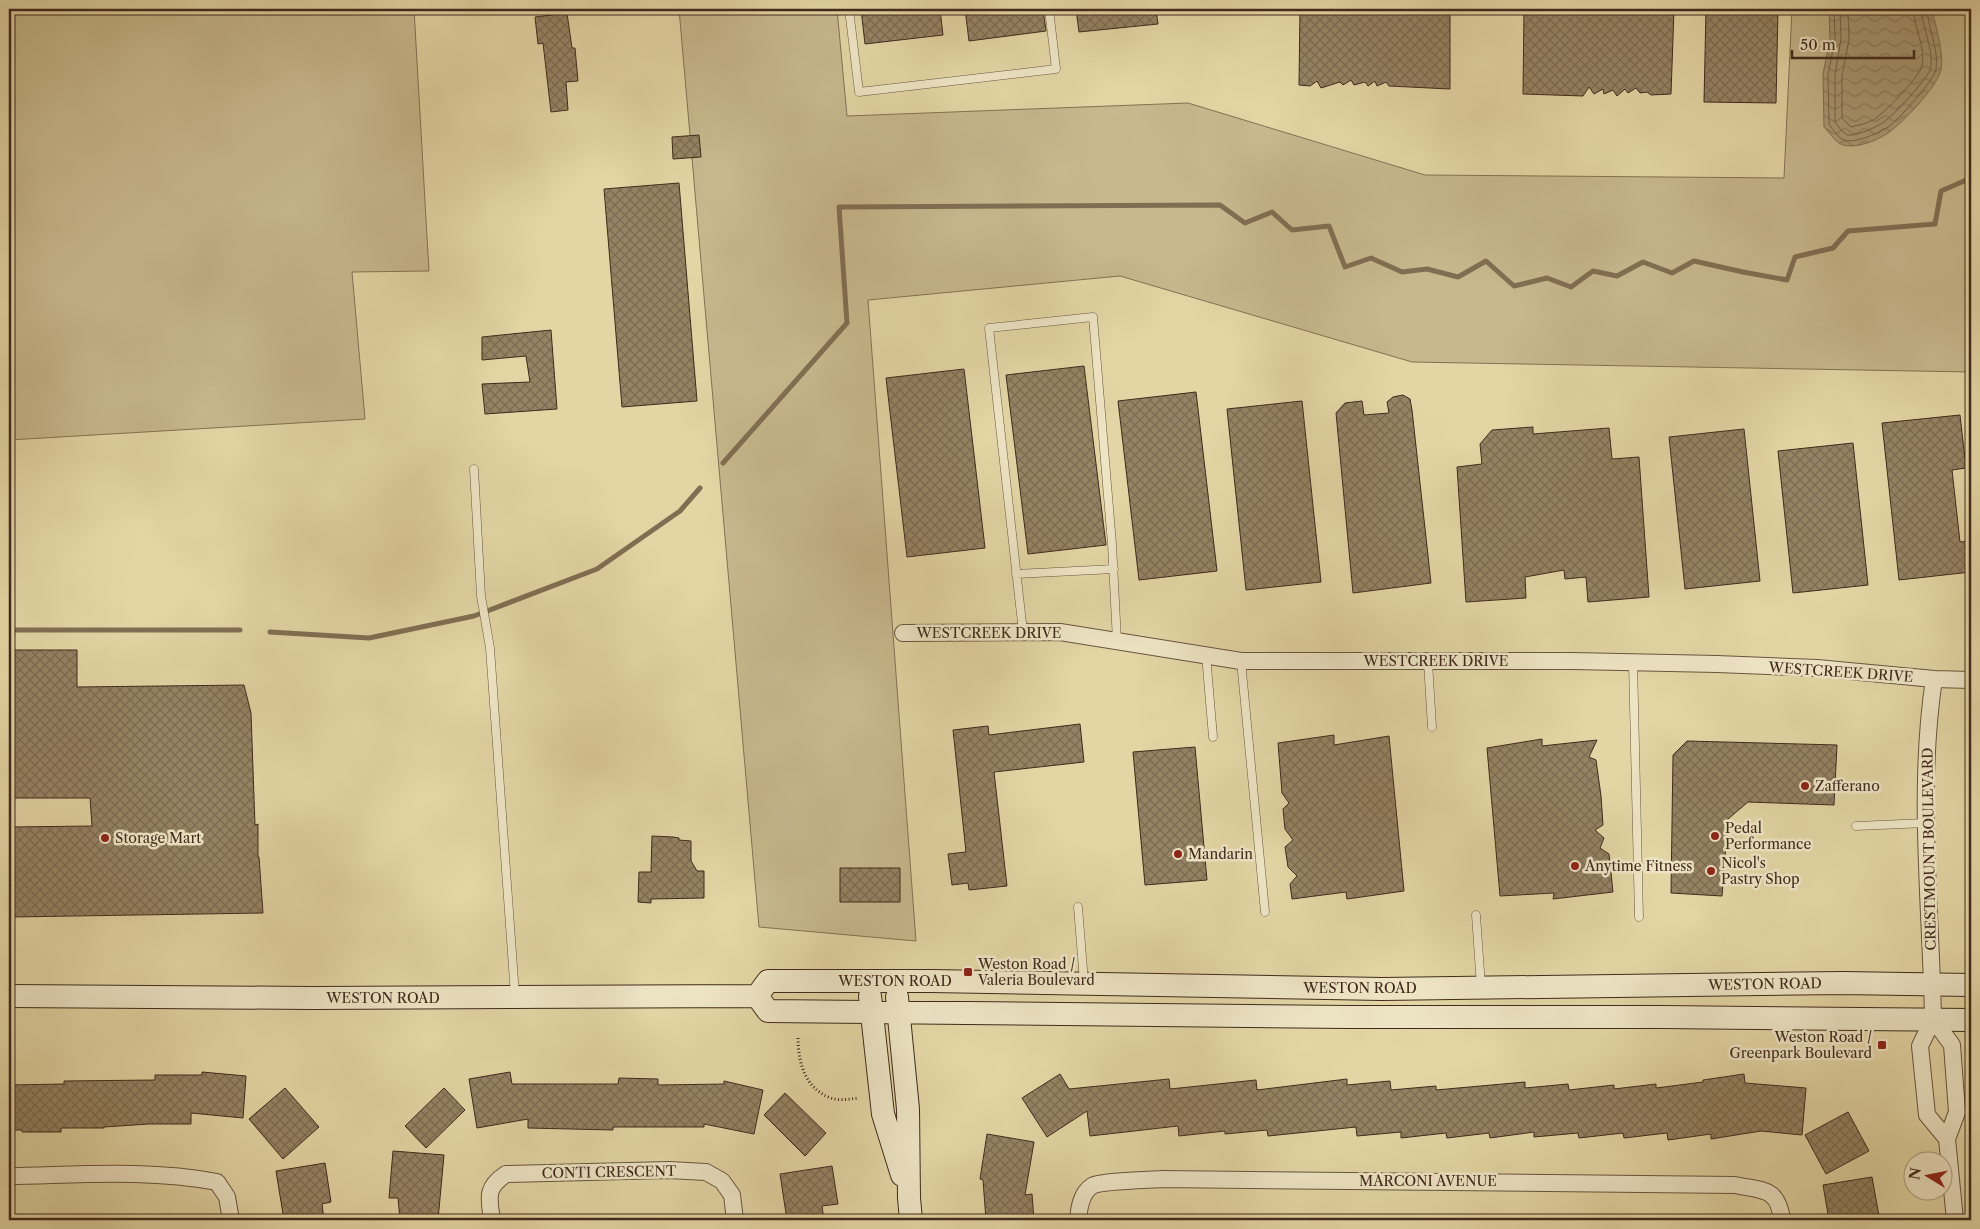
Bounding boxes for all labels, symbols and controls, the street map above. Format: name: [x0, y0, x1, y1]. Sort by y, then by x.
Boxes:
scale bar: [1792, 28, 1915, 60]
text: 50 m: [1800, 35, 1836, 54]
street label: WESTCREEK DRIVE: [916, 624, 1061, 642]
street label: WESTCREEK DRIVE: [1363, 652, 1508, 670]
street label: WESTCREEK DRIVE: [1767, 658, 1914, 686]
street label: CRESTMOUNT BOULEVARD: [1918, 747, 1940, 951]
place label: Zafferano: [1815, 777, 1880, 795]
marker: Zafferano: [1799, 780, 1811, 792]
place label: Pedal Performance: [1725, 819, 1811, 853]
place label: Storage Mart: [115, 829, 201, 847]
marker: Pedal Performance: [1709, 830, 1721, 842]
marker: Storage Mart: [99, 832, 111, 844]
place label: Mandarin: [1188, 845, 1253, 863]
marker: Mandarin: [1172, 848, 1184, 860]
place label: Nicol's Pastry Shop: [1721, 854, 1800, 888]
place label: Anytime Fitness: [1584, 857, 1692, 875]
marker: Anytime Fitness: [1569, 860, 1581, 872]
marker: Nicol's Pastry Shop: [1705, 865, 1717, 877]
place label: Weston Road / Valeria Boulevard: [977, 955, 1095, 989]
marker: Weston Road / Valeria Boulevard: [962, 966, 974, 978]
street label: WESTON ROAD: [837, 972, 952, 990]
street label: WESTON ROAD: [1707, 974, 1822, 994]
street label: WESTON ROAD: [1302, 979, 1417, 997]
street label: WESTON ROAD: [325, 989, 440, 1007]
place label: Weston Road / Greenpark Boulevard: [1730, 1028, 1872, 1062]
marker: Weston Road / Greenpark Boulevard: [1876, 1039, 1888, 1051]
north arrow: [1902, 1152, 1952, 1202]
street label: CONTI CRESCENT: [541, 1162, 677, 1182]
text: N: [1905, 1166, 1925, 1181]
street label: MARCONI AVENUE: [1359, 1172, 1497, 1190]

